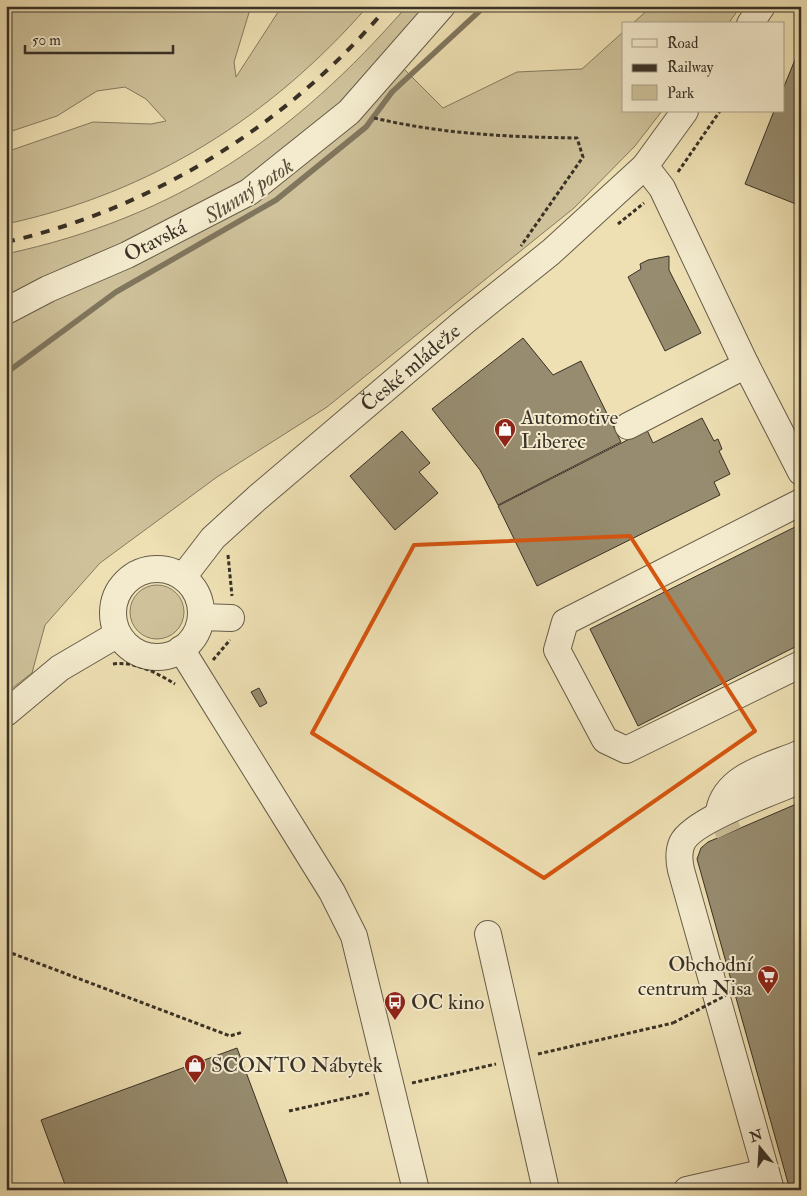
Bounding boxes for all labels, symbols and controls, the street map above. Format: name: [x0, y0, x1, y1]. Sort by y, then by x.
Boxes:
scale bar: [25, 22, 172, 54]
legend: [622, 22, 784, 112]
text: 50 m: [32, 31, 61, 50]
text: Road: [667, 34, 699, 53]
text: Railway: [667, 58, 714, 77]
text: Park: [667, 84, 694, 103]
water label: Slunný potok: [198, 152, 299, 231]
street label: Otavská: [119, 213, 191, 268]
street label: České mládeže: [355, 317, 466, 418]
place label: Automotive Liberec: [520, 404, 618, 455]
shop icon: Automotive Liberec: [493, 417, 517, 448]
place label: Obchodní centrum Nisa: [638, 951, 753, 1002]
supermarket icon: Obchodní centrum Nisa: [756, 964, 780, 995]
place label: OC kino: [411, 989, 484, 1016]
bus stop icon: OC kino: [383, 990, 407, 1021]
place label: SCONTO Nábytek: [211, 1052, 383, 1079]
shop icon: SCONTO Nábytek: [183, 1053, 207, 1084]
north arrow: [734, 1124, 784, 1174]
text: N: [747, 1126, 765, 1146]

